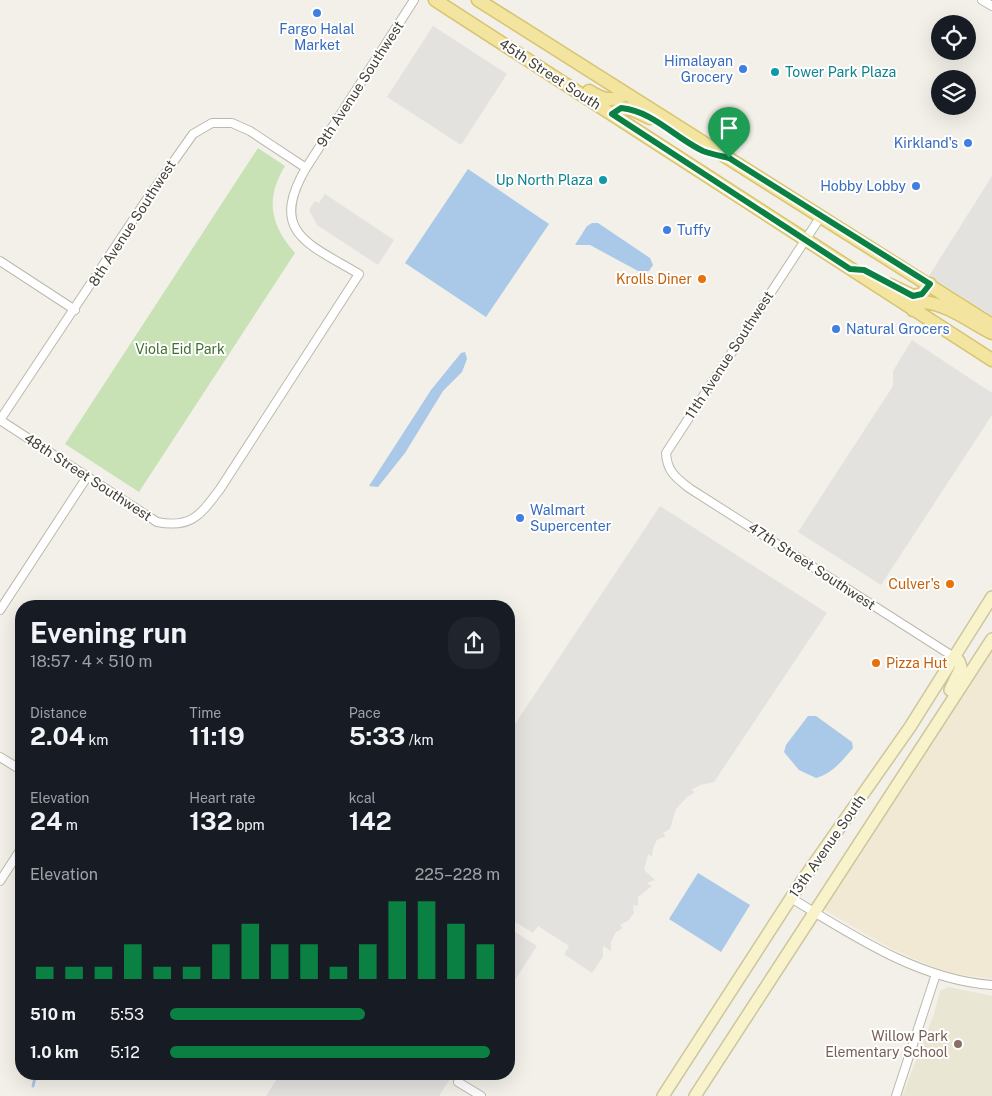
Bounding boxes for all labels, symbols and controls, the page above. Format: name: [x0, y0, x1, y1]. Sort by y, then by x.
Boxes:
marker: Fargo Halal Market: [311, 7, 323, 19]
map controls: [931, 15, 976, 115]
button: locate: [931, 15, 976, 60]
street label: 9th Avenue Southwest: [313, 18, 407, 150]
place label: Fargo Halal Market: [279, 21, 355, 53]
street label: 45th Street South: [496, 35, 604, 113]
place label: Himalayan Grocery: [664, 53, 734, 85]
marker: Himalayan Grocery: [737, 63, 749, 75]
place label: Tower Park Plaza: [785, 64, 896, 80]
marker: Tower Park Plaza: [769, 66, 781, 78]
button: layers: [931, 70, 976, 115]
pin: [708, 107, 750, 158]
icon: arrive: [715, 114, 743, 142]
place label: Kirkland's: [894, 135, 958, 151]
marker: Kirkland's: [962, 137, 974, 149]
street label: 8th Avenue Southwest: [85, 157, 179, 289]
place label: Up North Plaza: [496, 172, 593, 188]
marker: Up North Plaza: [597, 174, 609, 186]
place label: Hobby Lobby: [820, 178, 906, 194]
marker: Hobby Lobby: [910, 180, 922, 192]
place label: Tuffy: [677, 222, 711, 238]
marker: Tuffy: [661, 224, 673, 236]
place label: Krolls Diner: [616, 271, 692, 287]
marker: Krolls Diner: [696, 273, 708, 285]
street label: 11th Avenue Southwest: [682, 288, 776, 422]
place label: Natural Grocers: [846, 321, 950, 337]
marker: Natural Grocers: [830, 323, 842, 335]
park label: Viola Eid Park: [135, 341, 225, 357]
street label: 48th Street Southwest: [21, 430, 155, 524]
place label: Walmart Supercenter: [530, 502, 611, 534]
marker: Walmart Supercenter: [514, 512, 526, 524]
street label: 47th Street Southwest: [746, 519, 878, 613]
place label: Culver's: [888, 576, 940, 592]
marker: Culver's: [944, 578, 956, 590]
text: Evening run: [30, 616, 187, 649]
button: share: [448, 617, 500, 669]
text: 18:57 · 4 × 510 m: [30, 652, 152, 671]
place label: Pizza Hut: [886, 655, 948, 671]
marker: Pizza Hut: [870, 657, 882, 669]
text: Distance: [30, 705, 87, 721]
text: Time: [189, 705, 221, 721]
text: Pace: [349, 705, 381, 721]
text: 2.04: [30, 721, 85, 751]
text: 11:19: [189, 721, 245, 751]
text: 5:33: [349, 721, 405, 751]
text: km: [85, 732, 108, 748]
text: /km: [405, 732, 434, 748]
text: Elevation: [30, 790, 89, 806]
text: Heart rate: [189, 790, 256, 806]
text: kcal: [349, 790, 376, 806]
street label: 13th Avenue South: [786, 792, 868, 900]
text: 24: [30, 806, 62, 836]
text: 132: [189, 806, 233, 836]
text: 142: [349, 806, 392, 836]
text: m: [62, 817, 78, 833]
text: bpm: [233, 817, 265, 833]
text: Elevation: [30, 865, 98, 884]
text: 225–228 m: [415, 865, 500, 884]
text: 510 m: [30, 1005, 76, 1024]
text: 5:53: [110, 1005, 144, 1024]
place label: Willow Park Elementary School: [825, 1028, 948, 1060]
marker: Willow Park Elementary School: [952, 1038, 964, 1050]
text: 1.0 km: [30, 1043, 79, 1062]
text: 5:12: [110, 1043, 140, 1062]

